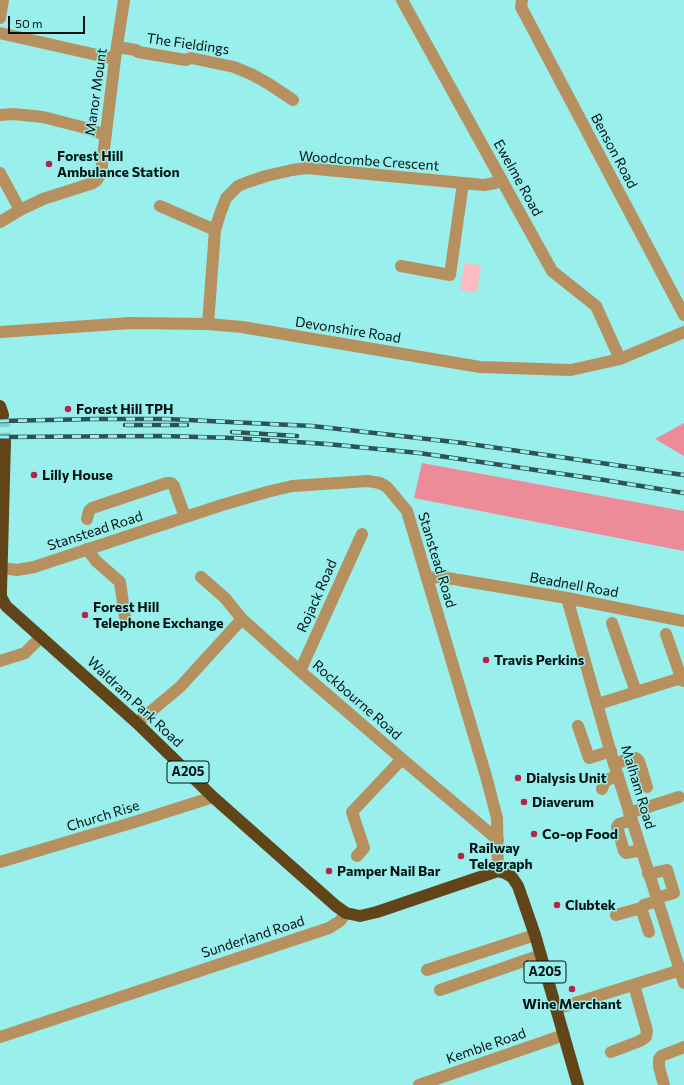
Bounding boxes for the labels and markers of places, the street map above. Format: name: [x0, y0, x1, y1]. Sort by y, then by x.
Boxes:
place label: Forest Hill Ambulance Station: [57, 148, 180, 180]
marker: Forest Hill Ambulance Station: [44, 159, 54, 169]
place label: Forest Hill TPH: [76, 401, 174, 417]
marker: Forest Hill TPH: [63, 404, 73, 414]
place label: Lilly House: [42, 467, 113, 483]
marker: Lilly House: [29, 470, 39, 480]
place label: Forest Hill Telephone Exchange: [93, 599, 224, 632]
marker: Forest Hill Telephone Exchange: [80, 610, 90, 620]
place label: Travis Perkins: [494, 652, 584, 668]
marker: Travis Perkins: [481, 655, 491, 665]
place label: Dialysis Unit: [526, 770, 607, 786]
marker: Dialysis Unit: [513, 773, 523, 783]
place label: Diaverum: [532, 794, 594, 810]
marker: Diaverum: [519, 797, 529, 807]
place label: Co-op Food: [542, 826, 618, 842]
marker: Co-op Food: [529, 829, 539, 839]
place label: Railway Telegraph: [469, 840, 533, 872]
marker: Railway Telegraph: [456, 851, 466, 861]
place label: Pamper Nail Bar: [337, 863, 440, 879]
marker: Pamper Nail Bar: [324, 866, 334, 876]
place label: Clubtek: [565, 897, 616, 913]
marker: Clubtek: [552, 900, 562, 910]
marker: Wine Merchant: [567, 984, 577, 994]
place label: Wine Merchant: [522, 996, 622, 1012]

